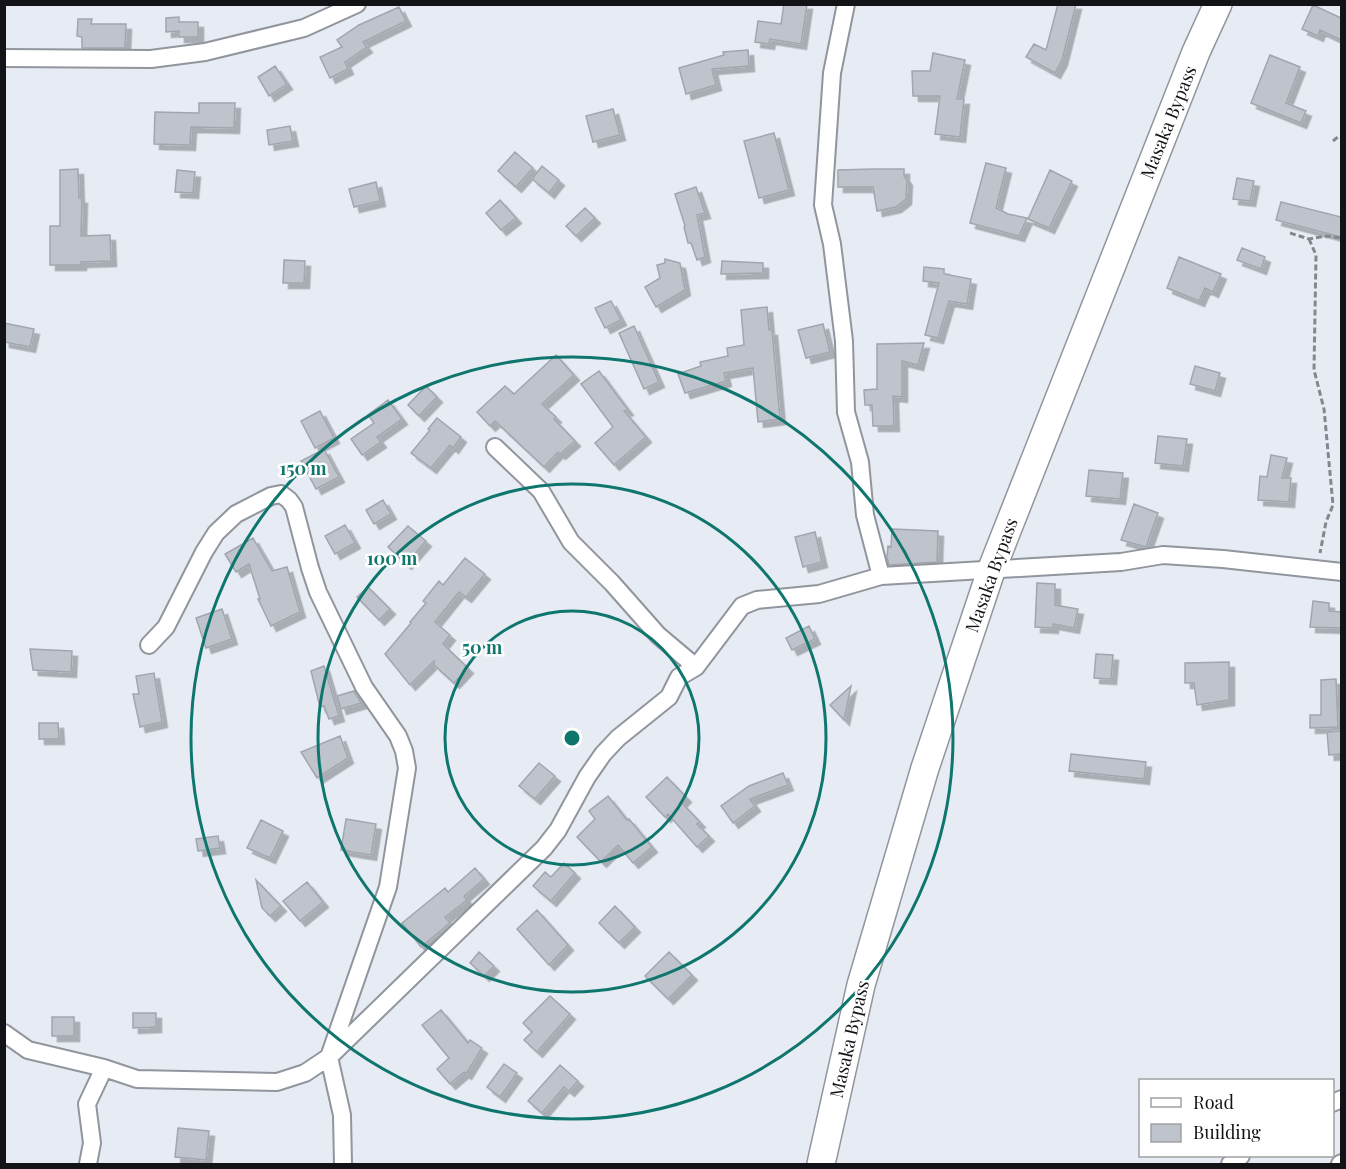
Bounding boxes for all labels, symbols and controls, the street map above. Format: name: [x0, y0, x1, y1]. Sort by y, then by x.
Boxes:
street label: Masaka Bypass: [1134, 62, 1202, 182]
text: 150 m: [279, 456, 327, 480]
street label: Masaka Bypass: [959, 514, 1023, 636]
text: 100 m: [367, 546, 418, 570]
text: 50 m: [462, 635, 503, 659]
centre of rings: [562, 728, 582, 748]
street label: Masaka Bypass: [824, 978, 874, 1100]
legend: [1139, 1079, 1334, 1157]
text: Road: [1193, 1090, 1234, 1114]
text: Building: [1193, 1120, 1261, 1144]

